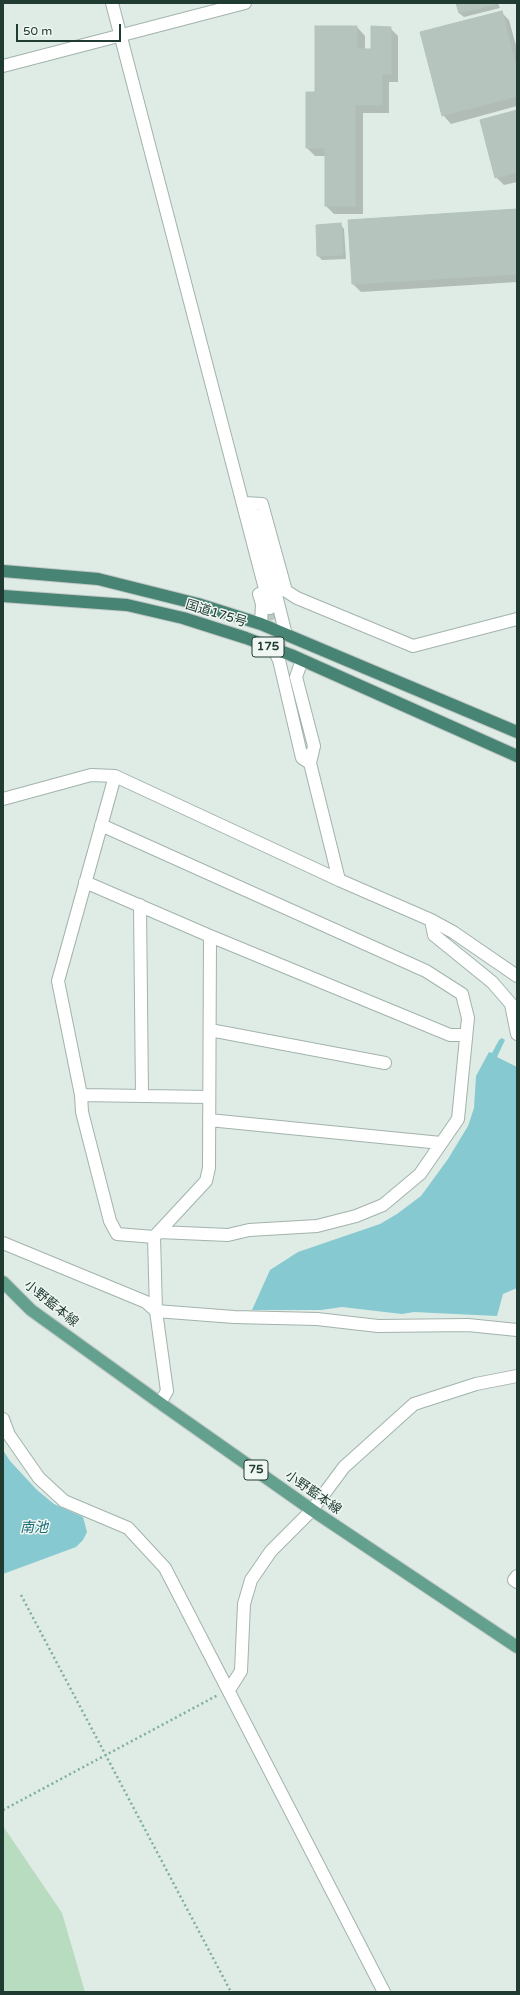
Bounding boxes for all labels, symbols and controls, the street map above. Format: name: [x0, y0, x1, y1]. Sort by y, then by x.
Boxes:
scale bar: [18, 16, 123, 42]
text: 50 m: [23, 24, 52, 38]
street label: 国道175号: [183, 597, 249, 631]
road number: 175: [252, 637, 284, 657]
street label: 小野藍本線: [21, 1277, 81, 1331]
road number: 75: [244, 1460, 268, 1480]
street label: 小野藍本線: [282, 1468, 344, 1518]
water label: 南池: [20, 1520, 48, 1536]

